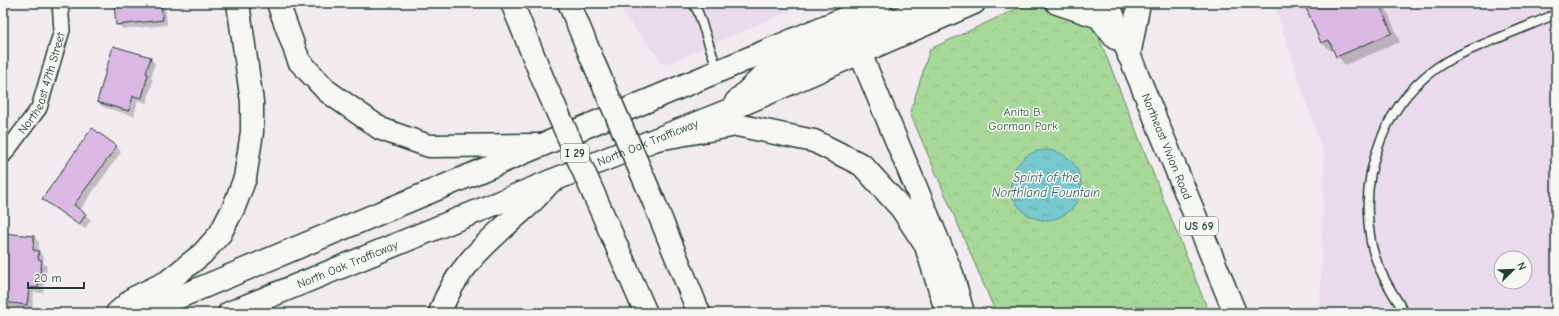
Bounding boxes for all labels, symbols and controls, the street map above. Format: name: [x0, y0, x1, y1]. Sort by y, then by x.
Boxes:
street label: Northeast 47th Street: [15, 30, 68, 137]
street label: Northeast Vivion Road: [1139, 91, 1195, 202]
park label: Anita B. Gorman Park: [988, 105, 1058, 133]
street label: North Oak Trafficway: [595, 116, 701, 169]
road number: I 29: [561, 144, 589, 162]
water label: Spirit of the Northland Fountain: [992, 170, 1100, 200]
road number: US 69: [1180, 217, 1218, 235]
street label: North Oak Trafficway: [295, 237, 400, 291]
north arrow: [1493, 250, 1533, 290]
text: N: [1514, 260, 1529, 272]
scale bar: [28, 264, 84, 290]
text: 20 m: [34, 271, 62, 285]

